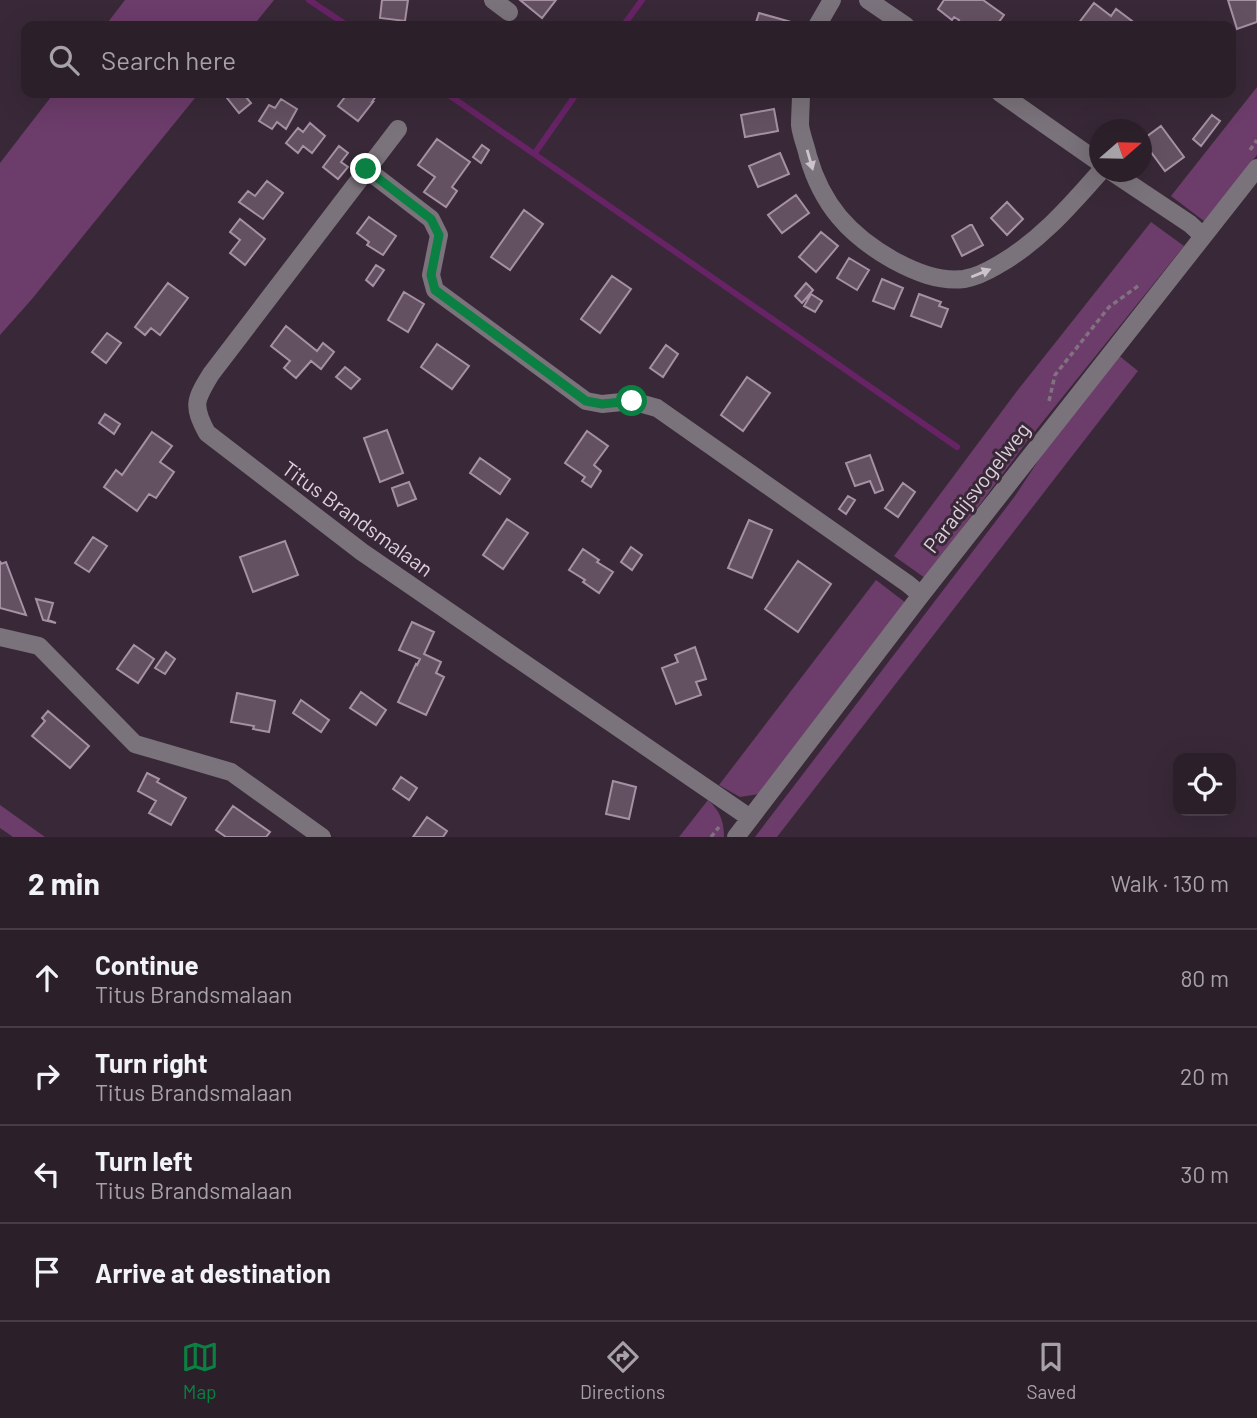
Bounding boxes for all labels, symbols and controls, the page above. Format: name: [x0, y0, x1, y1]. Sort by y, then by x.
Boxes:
search box: [21, 21, 1236, 98]
icon: search: [45, 41, 83, 79]
text: Search here: [101, 44, 236, 75]
north arrow: [1089, 119, 1152, 182]
one-way arrow: [805, 149, 815, 170]
route end: [350, 153, 381, 184]
one-way arrow: [971, 267, 992, 278]
route start: [616, 385, 647, 416]
street label: Paradijsvogelweg: [917, 417, 1035, 557]
street label: Titus Brandsmalaan: [278, 455, 438, 581]
map controls: [1173, 753, 1236, 816]
button: locate: [1173, 753, 1236, 816]
text: 2 min: [28, 865, 100, 901]
text: Walk · 130 m: [1111, 869, 1229, 897]
text: Continue: [95, 949, 199, 980]
icon: ahead: [28, 959, 66, 997]
text: 80 m: [1180, 964, 1229, 992]
text: Titus Brandsmalaan: [95, 980, 292, 1008]
text: Turn right: [95, 1047, 208, 1078]
icon: right: [28, 1057, 66, 1095]
text: 20 m: [1180, 1062, 1229, 1090]
text: Titus Brandsmalaan: [95, 1078, 292, 1106]
text: Turn left: [95, 1145, 193, 1176]
icon: left: [28, 1155, 66, 1193]
text: 30 m: [1181, 1160, 1229, 1188]
text: Titus Brandsmalaan: [95, 1176, 292, 1204]
icon: arrive: [28, 1253, 66, 1291]
text: Arrive at destination: [95, 1257, 331, 1288]
tab: Map: [181, 1338, 219, 1403]
tab: Directions: [580, 1338, 665, 1403]
tab: Saved: [1026, 1338, 1076, 1403]

